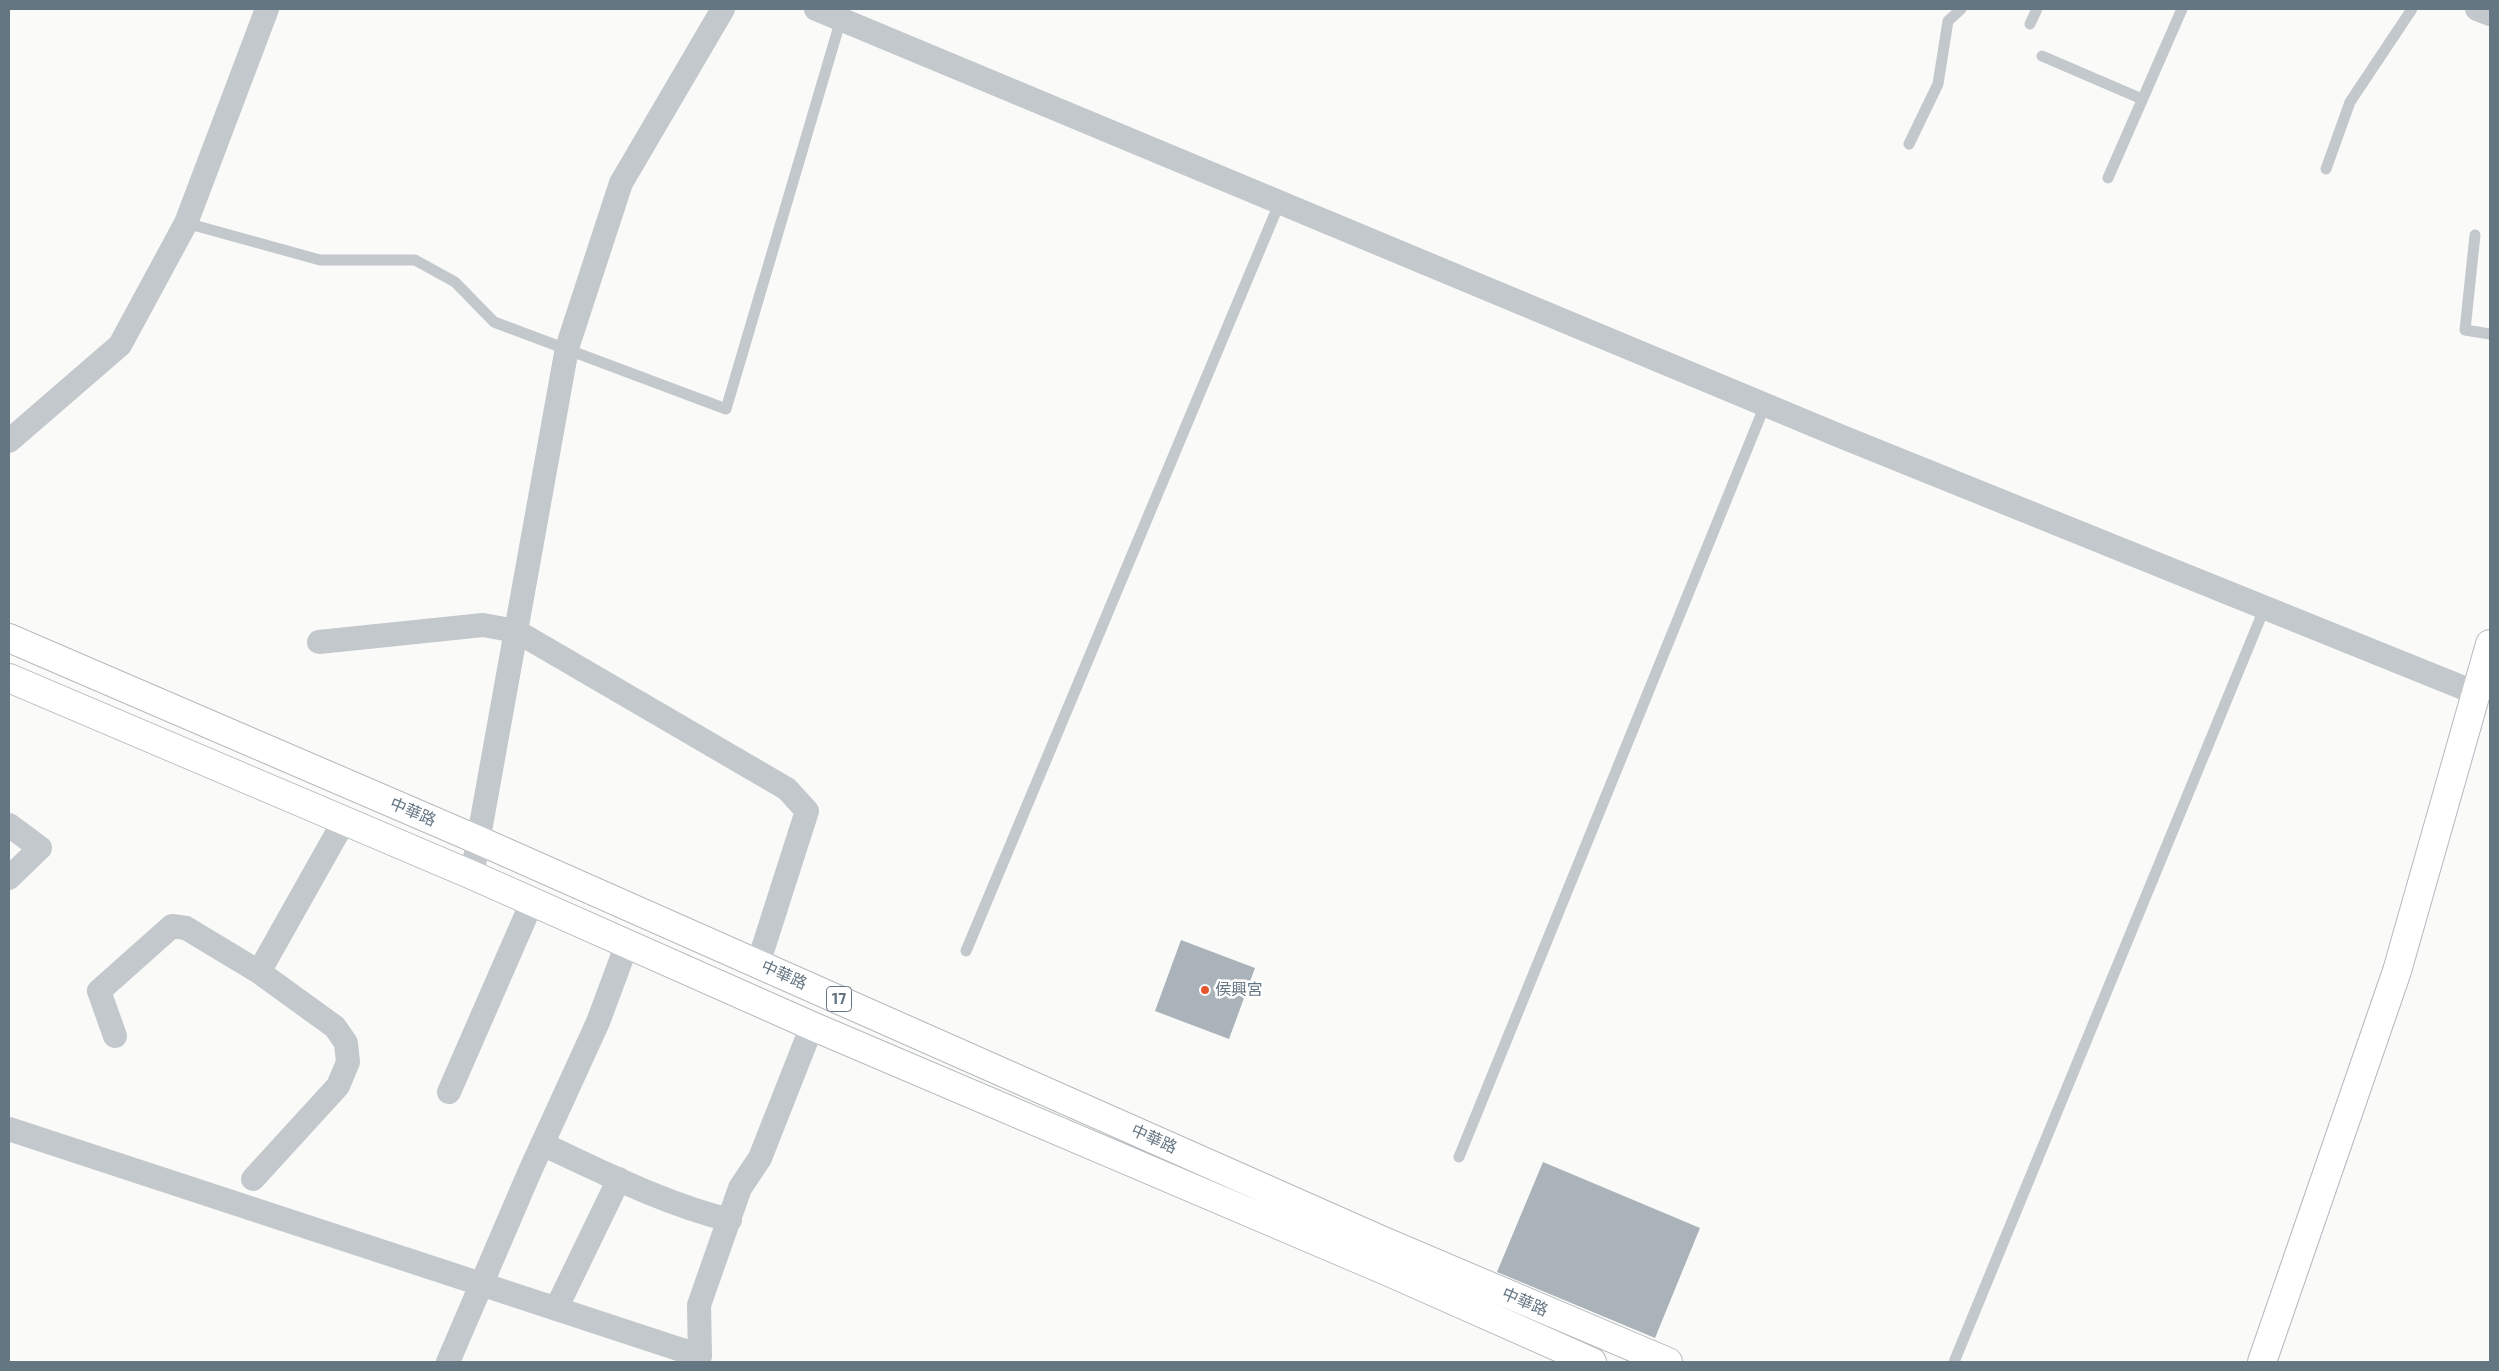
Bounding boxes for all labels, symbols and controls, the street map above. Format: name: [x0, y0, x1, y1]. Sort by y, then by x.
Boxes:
street label: 中華路: [387, 794, 439, 830]
street label: 中華路: [758, 956, 810, 994]
place label: 侯興宮: [1215, 980, 1263, 1000]
marker: 侯興宮: [1199, 984, 1211, 996]
road number: 17: [826, 986, 852, 1012]
street label: 中華路: [1128, 1120, 1180, 1158]
street label: 中華路: [1499, 1284, 1551, 1320]

